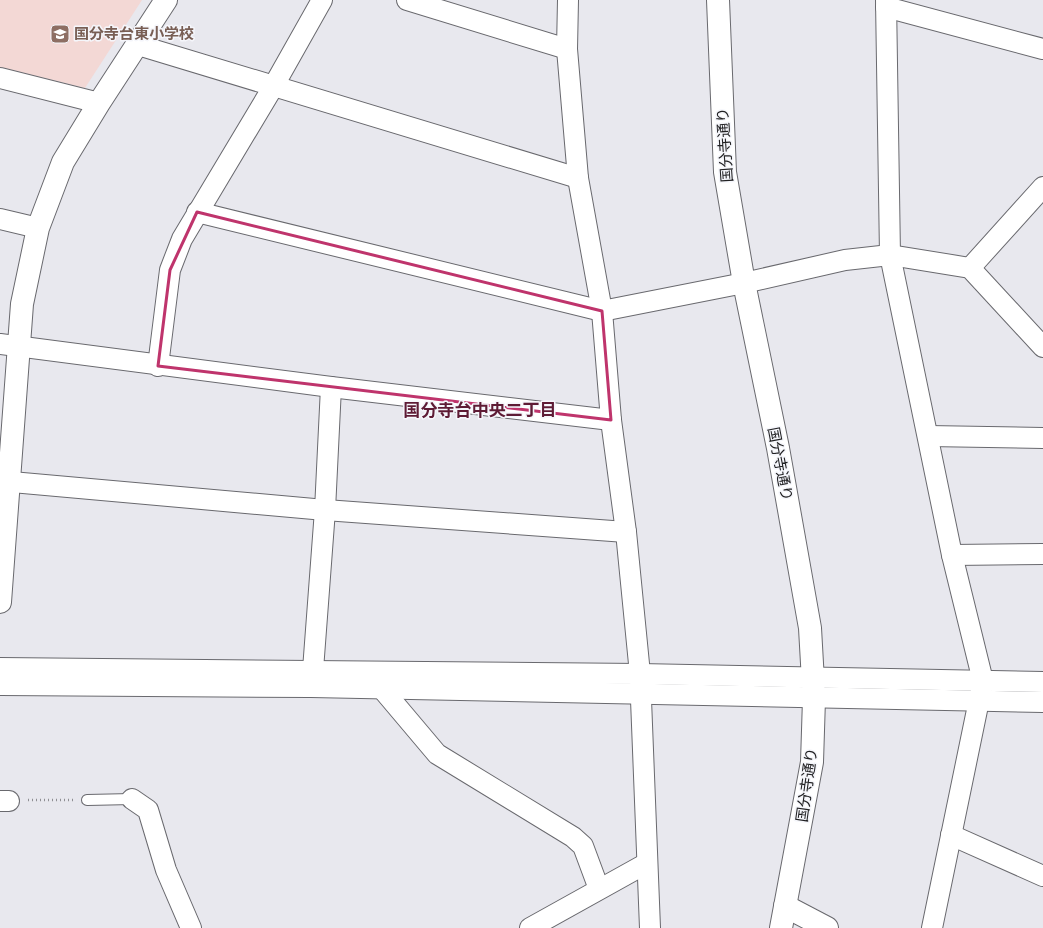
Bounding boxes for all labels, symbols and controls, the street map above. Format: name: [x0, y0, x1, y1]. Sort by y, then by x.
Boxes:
school or university icon: 国分寺台東小学校: [49, 23, 71, 45]
place label: 国分寺台東小学校: [74, 25, 194, 43]
street label: 国分寺通り: [713, 107, 737, 183]
district label: 国分寺台中央二丁目: [404, 400, 557, 420]
street label: 国分寺通り: [764, 425, 796, 503]
street label: 国分寺通り: [793, 747, 821, 823]

